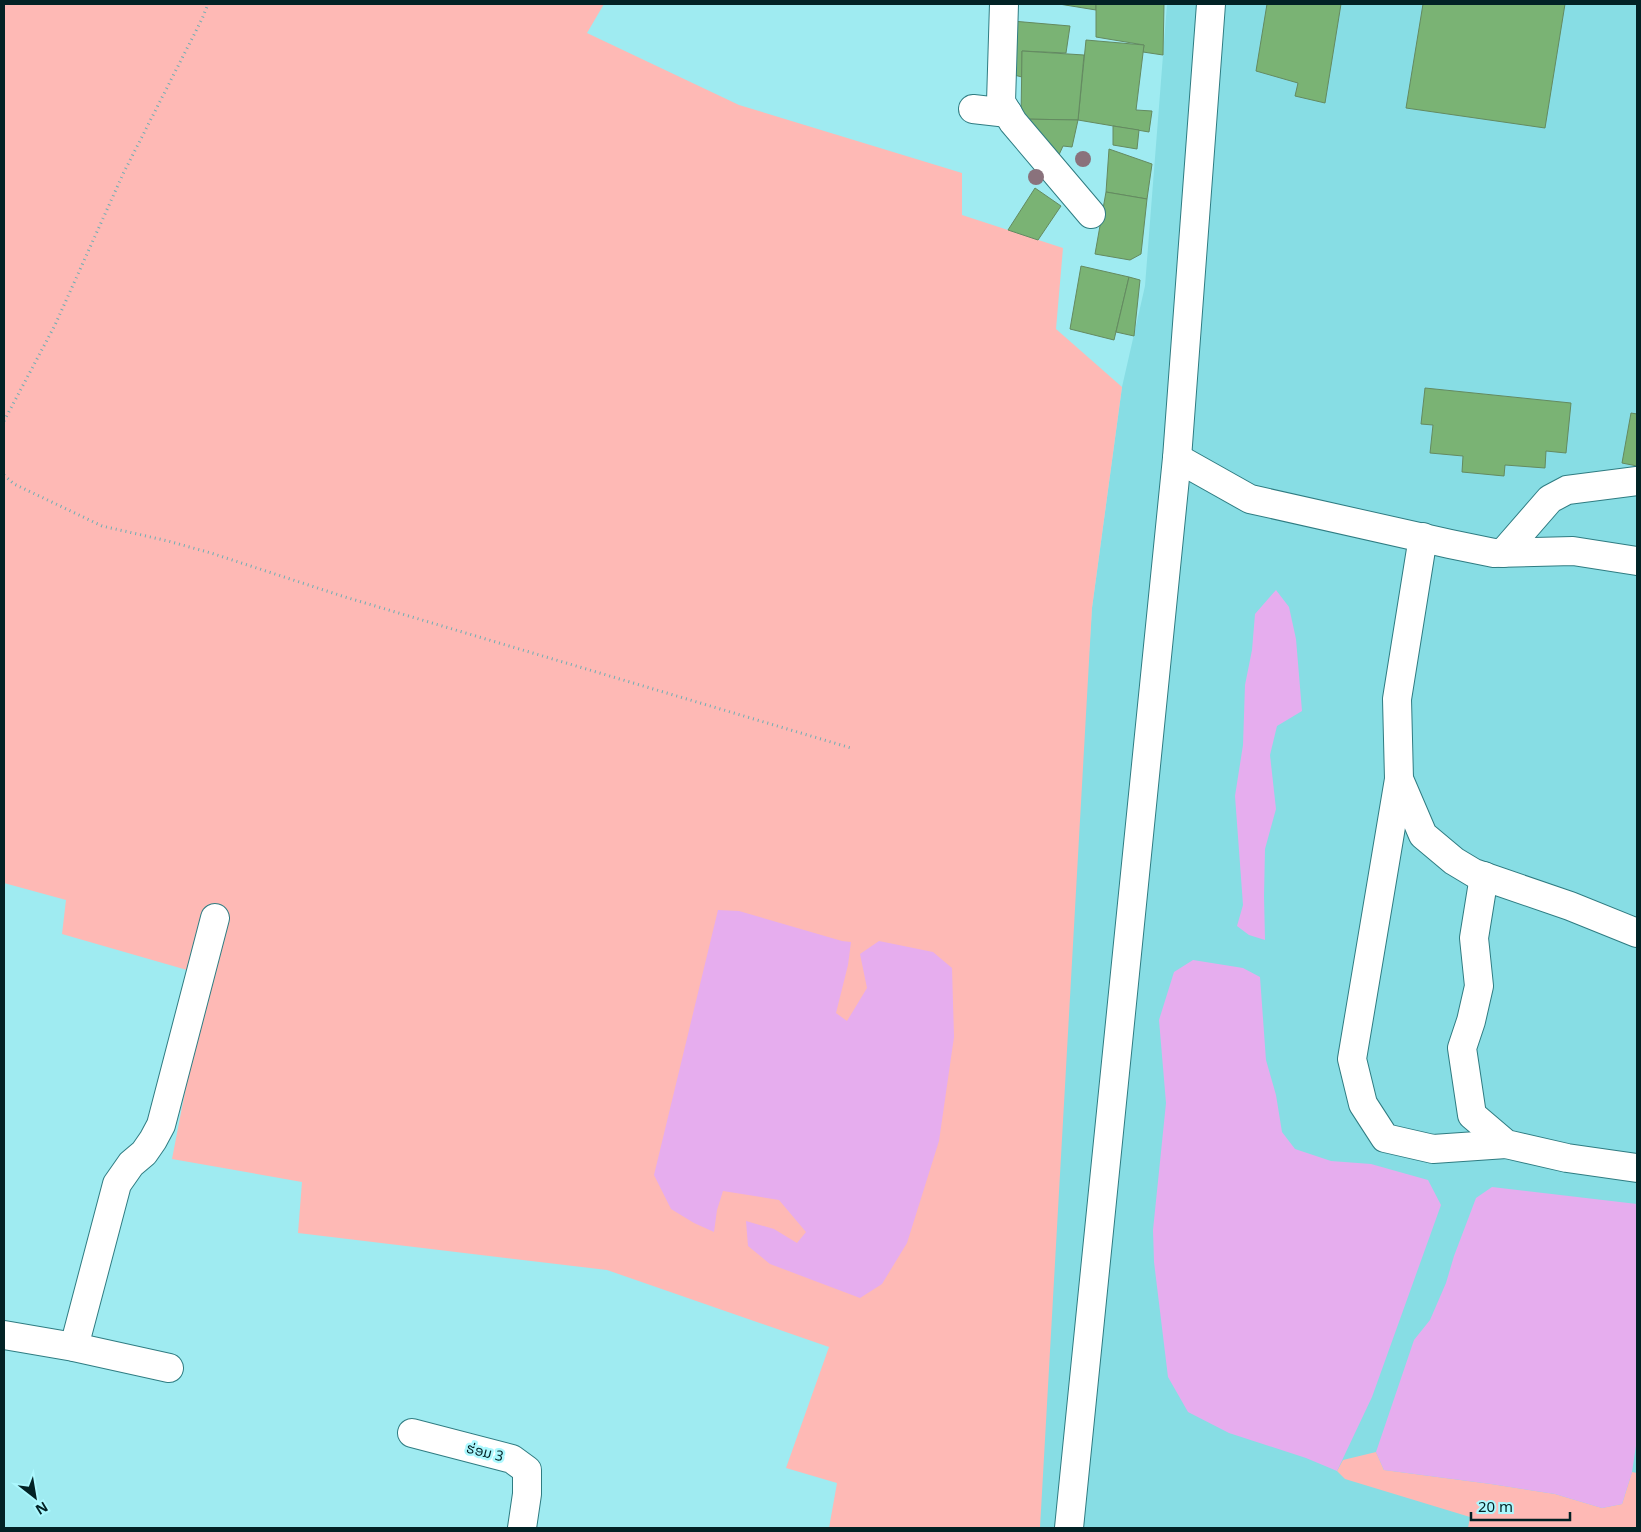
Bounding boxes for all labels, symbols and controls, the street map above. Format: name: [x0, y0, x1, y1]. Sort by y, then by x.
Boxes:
street label: ຮ່ອມ 3: [465, 1438, 506, 1465]
north arrow: [10, 1472, 60, 1522]
scale bar: [1471, 1490, 1570, 1522]
text: 20 m: [1478, 1496, 1513, 1516]
text: N: [32, 1497, 52, 1520]

